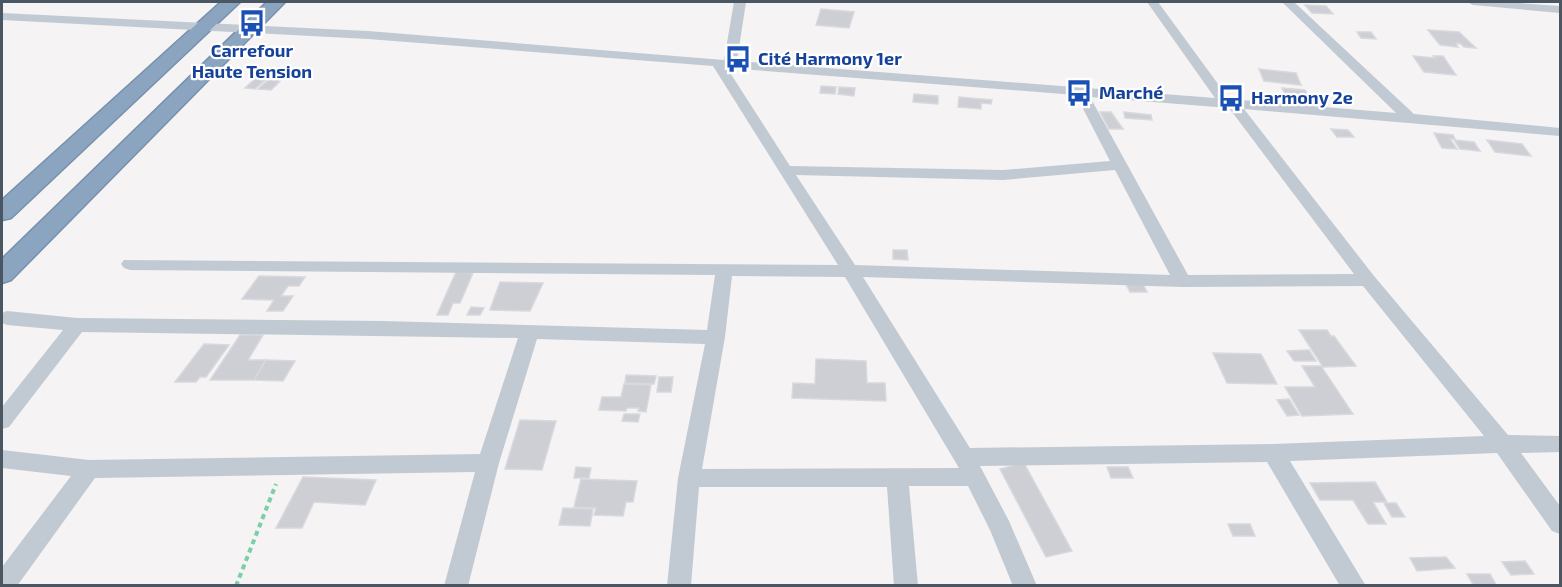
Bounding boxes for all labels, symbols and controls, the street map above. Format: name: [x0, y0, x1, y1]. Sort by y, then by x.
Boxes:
bus stop icon: Carrefour Haute Tension: [237, 8, 267, 38]
place label: Carrefour Haute Tension: [192, 39, 312, 82]
bus stop icon: Cité Harmony 1er: [723, 44, 753, 74]
place label: Cité Harmony 1er: [758, 47, 902, 69]
bus stop icon: Marché: [1064, 78, 1094, 108]
place label: Marché: [1099, 81, 1163, 103]
bus stop icon: Harmony 2e: [1216, 83, 1246, 113]
place label: Harmony 2e: [1251, 86, 1353, 108]

